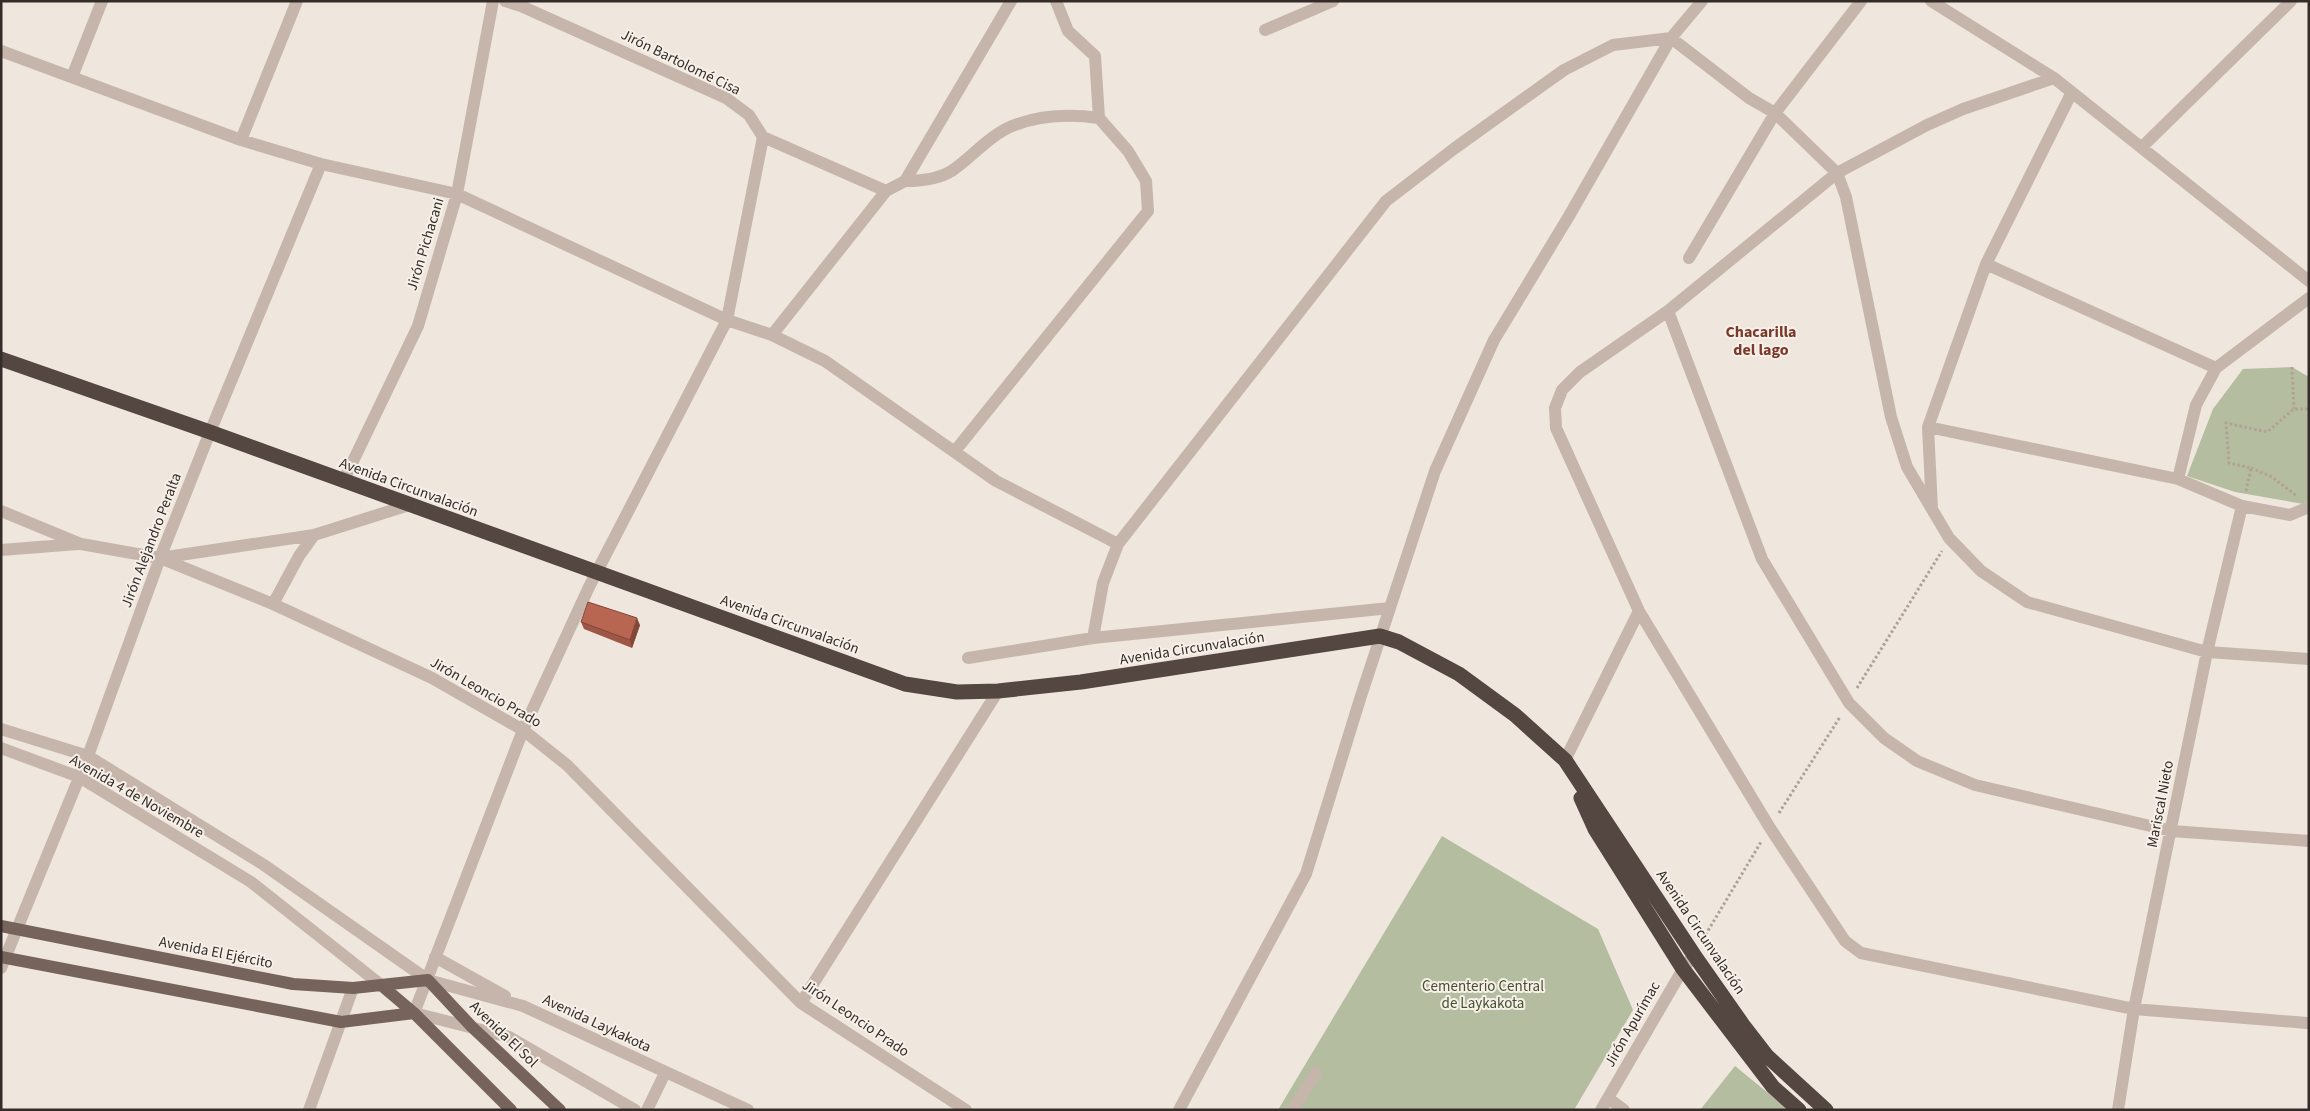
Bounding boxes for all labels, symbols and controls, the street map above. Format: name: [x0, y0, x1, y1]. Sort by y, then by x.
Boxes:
street label: Jirón Bartolomé Cisa: [617, 24, 744, 101]
street label: Jirón Pichacani: [401, 195, 450, 293]
district label: Chacarilla del lago: [1725, 321, 1797, 361]
street label: Avenida Circunvalación: [337, 453, 481, 522]
street label: Jirón Alejandro Peralta: [116, 470, 187, 611]
street label: Avenida Circunvalación: [718, 590, 862, 659]
street label: Avenida Circunvalación: [1118, 627, 1266, 670]
street label: Jirón Leoncio Prado: [426, 652, 545, 733]
street label: Avenida 4 de Noviembre: [66, 749, 208, 843]
street label: Mariscal Nieto: [2142, 759, 2179, 849]
street label: Avenida Circunvalación: [1651, 866, 1750, 999]
street label: Avenida El Ejército: [157, 931, 275, 974]
street label: Jirón Leoncio Prado: [798, 975, 913, 1062]
park label: Cementerio Central de Laykakota: [1422, 976, 1544, 1014]
street label: Jirón Apurímac: [1599, 977, 1666, 1071]
street label: Avenida Laykakota: [539, 989, 654, 1058]
street label: Avenida El Sol: [465, 996, 543, 1073]

